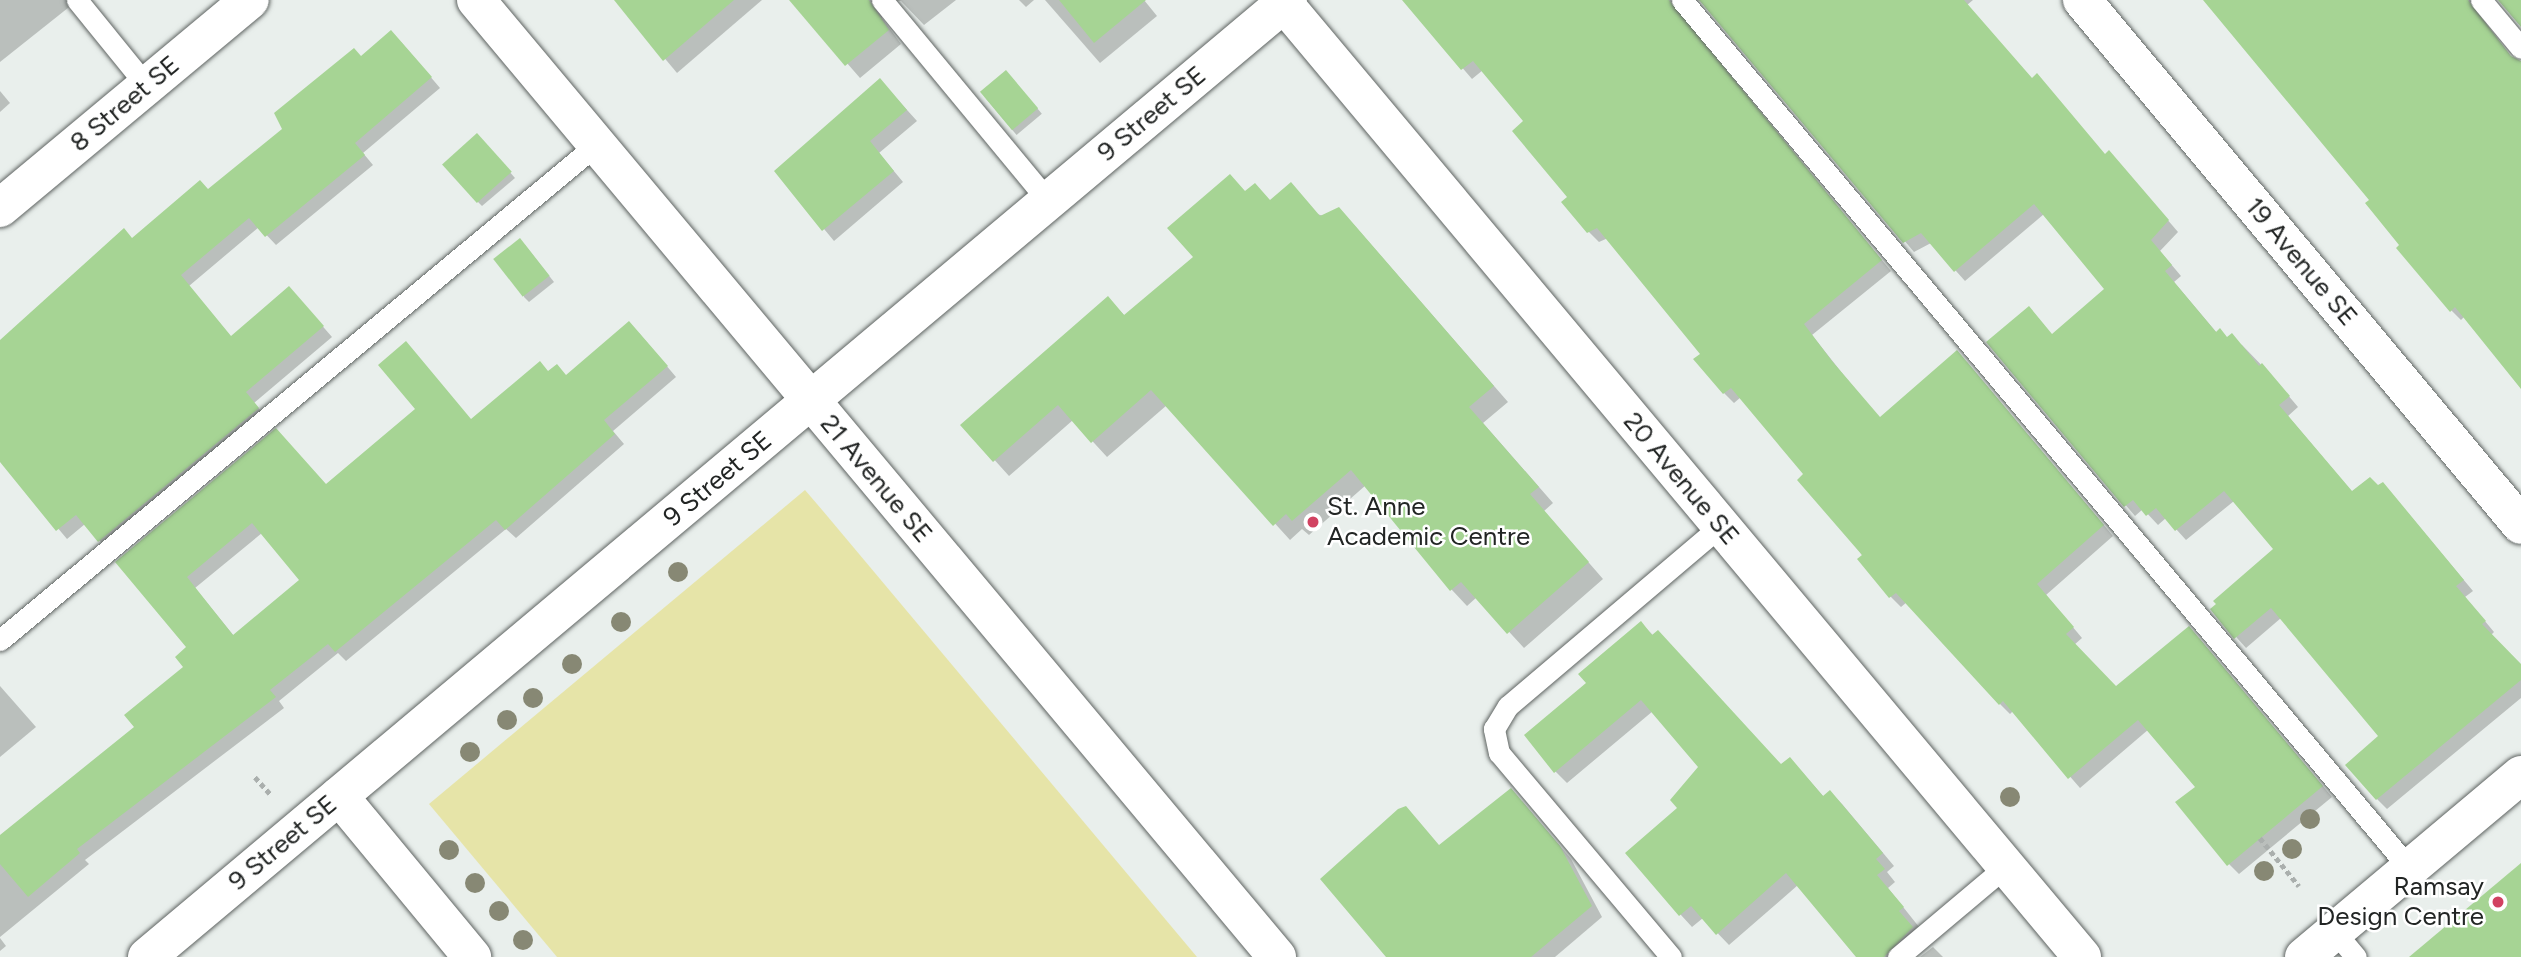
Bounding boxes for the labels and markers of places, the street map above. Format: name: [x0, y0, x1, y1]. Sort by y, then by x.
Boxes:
place label: St. Anne Academic Centre: [1327, 491, 1530, 552]
marker: St. Anne Academic Centre: [1305, 514, 1321, 530]
place label: Ramsay Design Centre: [2317, 871, 2484, 932]
marker: Ramsay Design Centre: [2490, 894, 2506, 910]

